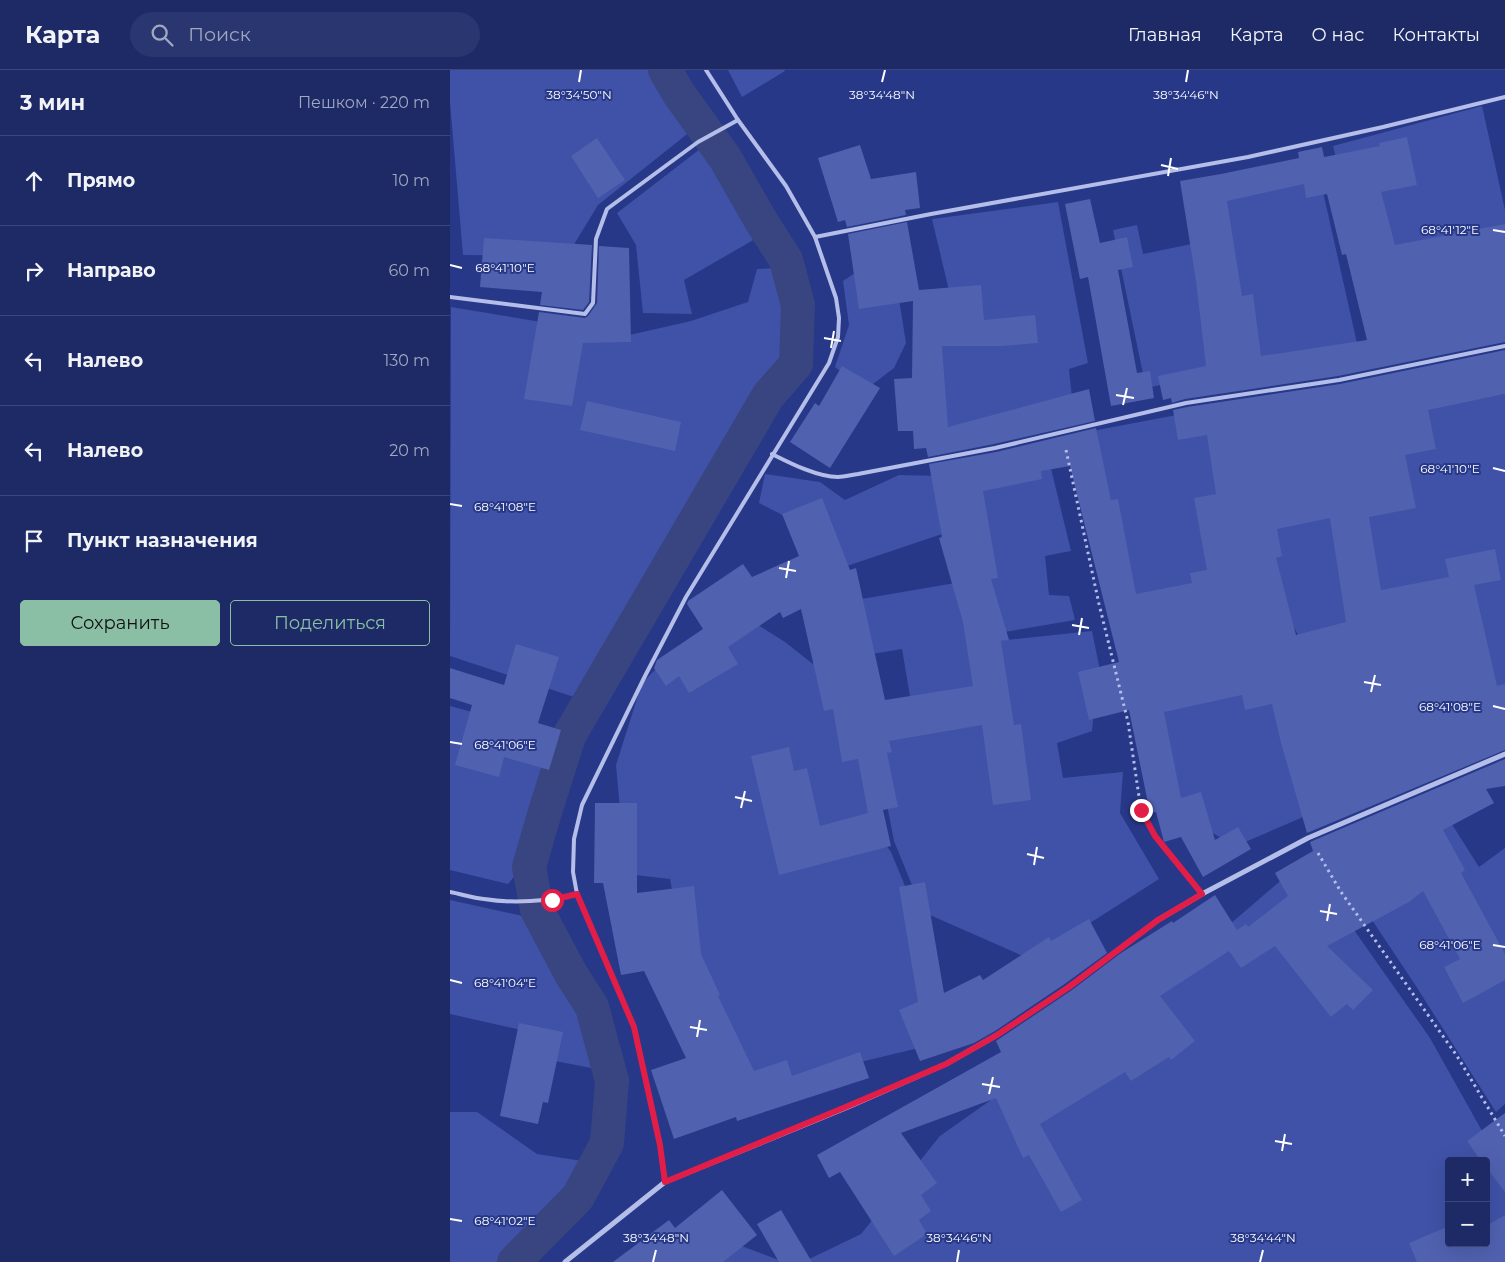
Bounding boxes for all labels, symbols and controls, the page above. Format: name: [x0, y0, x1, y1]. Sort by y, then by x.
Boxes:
search box: [130, 12, 480, 57]
text: Карта: [25, 20, 100, 49]
icon: search: [148, 21, 176, 49]
text: Поиск: [188, 23, 251, 46]
text: Главная: [1128, 24, 1202, 46]
text: Карта: [1230, 24, 1284, 46]
text: О нас: [1312, 24, 1364, 46]
text: Контакты: [1392, 24, 1480, 46]
text: 38°34'50"N: [546, 87, 612, 102]
text: 38°34'48"N: [849, 87, 915, 102]
text: 38°34'46"N: [1153, 87, 1219, 102]
text: 3 мин: [20, 90, 85, 115]
text: Пешком · 220 m: [298, 93, 430, 112]
icon: ahead: [20, 167, 48, 195]
text: Прямо: [67, 169, 135, 192]
text: 10 m: [392, 171, 430, 190]
text: 68°41'12"E: [1421, 222, 1479, 237]
icon: right: [20, 257, 48, 285]
text: Направо: [67, 259, 156, 282]
text: 68°41'10"E: [475, 260, 535, 275]
text: 60 m: [388, 261, 430, 280]
icon: left: [20, 347, 48, 375]
text: Налево: [67, 349, 143, 372]
text: 130 m: [383, 351, 430, 370]
icon: left: [20, 437, 48, 465]
text: Налево: [67, 439, 143, 462]
text: 20 m: [389, 441, 430, 460]
text: 68°41'10"E: [1420, 461, 1480, 476]
text: 68°41'08"E: [474, 499, 536, 514]
icon: arrive: [20, 527, 48, 555]
text: Пункт назначения: [67, 529, 258, 552]
button: Сохранить: [20, 600, 220, 646]
button: Поделиться: [230, 600, 430, 646]
text: 68°41'08"E: [1419, 699, 1481, 714]
text: 68°41'06"E: [474, 737, 536, 752]
route end: [1130, 799, 1153, 822]
route start: [541, 889, 564, 912]
text: 68°41'06"E: [1419, 937, 1481, 952]
text: 68°41'04"E: [474, 975, 536, 990]
map controls: [1445, 1157, 1490, 1247]
button: +: [1445, 1157, 1490, 1202]
button: −: [1445, 1202, 1490, 1247]
text: 68°41'02"E: [474, 1213, 536, 1228]
text: 38°34'48"N: [623, 1230, 689, 1245]
text: 38°34'46"N: [926, 1230, 992, 1245]
text: 38°34'44"N: [1230, 1230, 1296, 1245]

